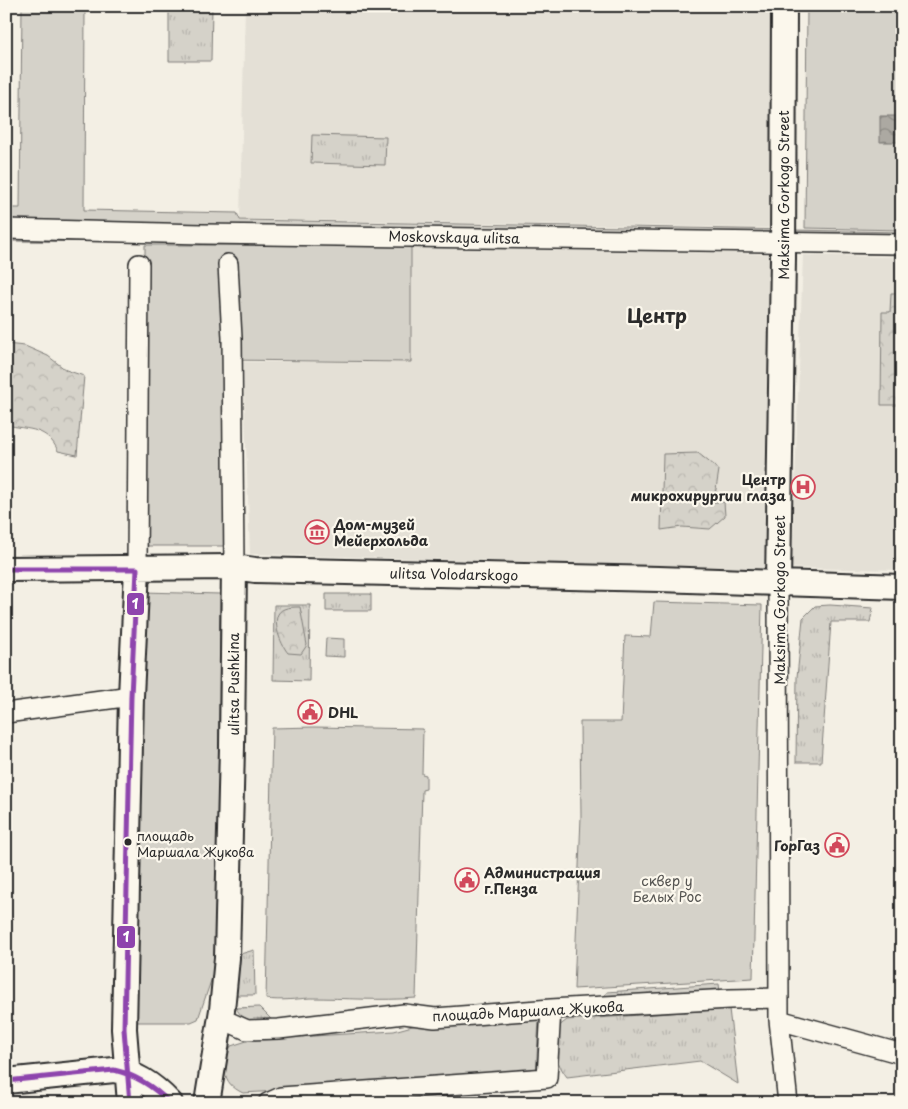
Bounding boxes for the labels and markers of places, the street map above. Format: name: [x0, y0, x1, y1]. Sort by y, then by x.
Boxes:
place label: Центр микрохирургии глаза: [631, 469, 786, 506]
hospital icon: Центр микрохирургии глаза: [790, 474, 816, 500]
place label: Дом-музей Мейерхольда: [333, 514, 429, 551]
museum icon: Дом-музей Мейерхольда: [304, 519, 330, 545]
public building icon: DHL: [297, 699, 323, 725]
place label: DHL: [328, 702, 358, 723]
place label: площадь Маршала Жукова: [137, 826, 255, 861]
public building icon: ГорГаз: [824, 832, 850, 858]
place label: ГорГаз: [774, 835, 820, 856]
marker: площадь Маршала Жукова: [123, 837, 133, 847]
place label: Администрация г.Пенза: [484, 862, 601, 899]
public building icon: Администрация г.Пенза: [454, 867, 480, 893]

